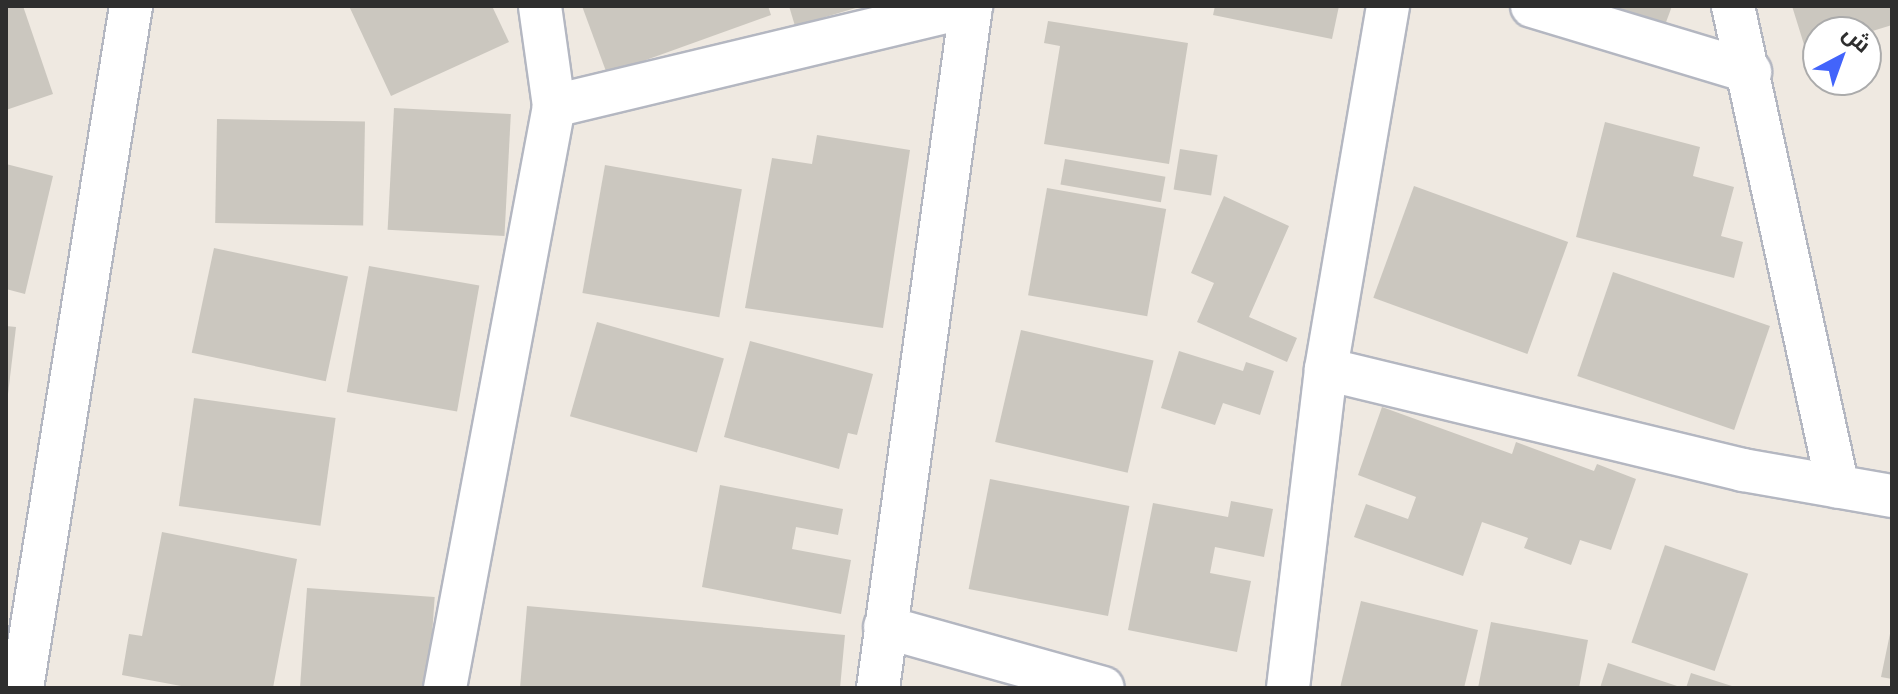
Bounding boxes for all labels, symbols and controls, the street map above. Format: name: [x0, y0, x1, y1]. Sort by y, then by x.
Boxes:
north arrow: [1802, 16, 1882, 96]
text: ش: [1838, 20, 1876, 58]

